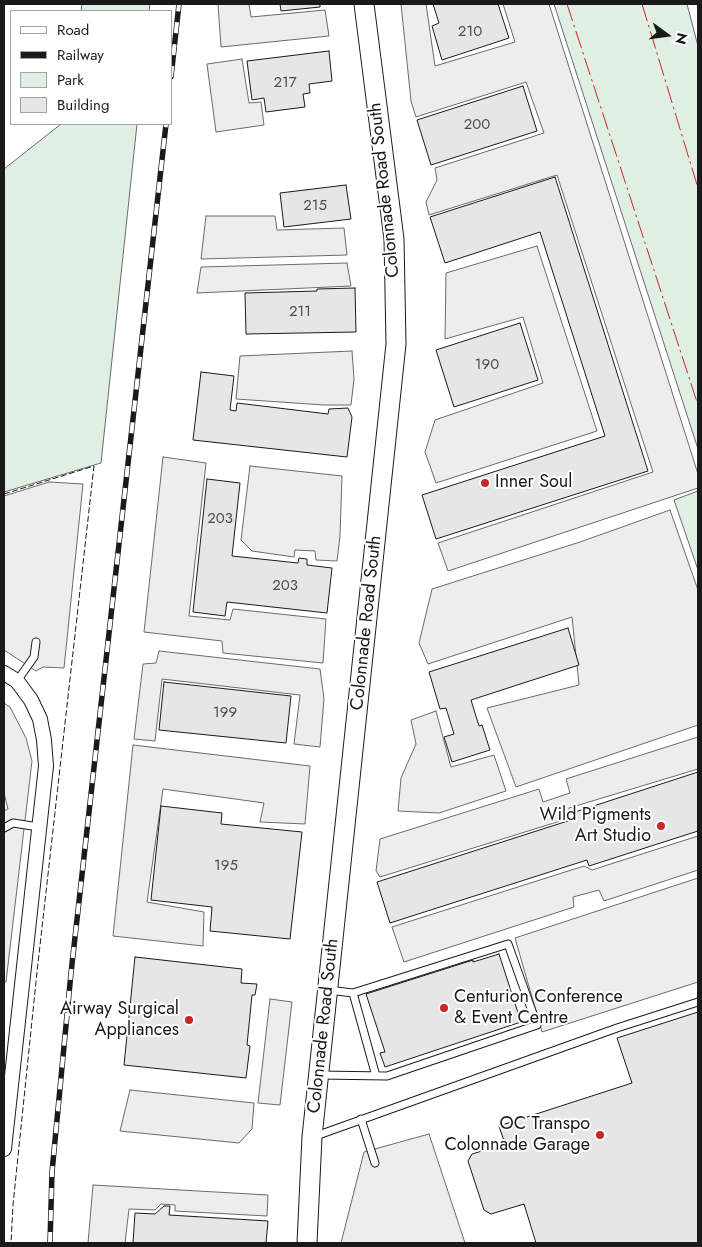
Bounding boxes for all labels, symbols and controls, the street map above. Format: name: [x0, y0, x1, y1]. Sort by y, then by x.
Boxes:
legend: [10, 10, 172, 125]
north arrow: [642, 10, 692, 60]
text: Road: [57, 19, 89, 41]
house number: 210: [458, 23, 482, 41]
text: N: [671, 31, 693, 46]
text: Railway: [57, 44, 104, 66]
text: Park: [57, 69, 84, 91]
house number: 217: [273, 74, 297, 92]
text: Building: [57, 94, 109, 116]
street label: Colonnade Road South: [365, 101, 405, 279]
house number: 200: [464, 116, 490, 134]
house number: 215: [303, 197, 327, 215]
house number: 211: [289, 303, 311, 321]
house number: 190: [475, 356, 499, 374]
place label: Inner Soul: [495, 472, 572, 494]
marker: Inner Soul: [479, 477, 491, 489]
house number: 203: [207, 510, 233, 528]
street label: Colonnade Road South: [347, 534, 387, 712]
house number: 203: [272, 577, 298, 595]
house number: 199: [213, 704, 237, 722]
place label: Wild Pigments Art Studio: [540, 805, 651, 848]
marker: Wild Pigments Art Studio: [655, 820, 667, 832]
house number: 195: [214, 857, 238, 875]
street label: Colonnade Road South: [304, 937, 344, 1115]
place label: Centurion Conference & Event Centre: [454, 987, 623, 1030]
place label: Airway Surgical Appliances: [60, 999, 179, 1042]
marker: Centurion Conference & Event Centre: [438, 1002, 450, 1014]
marker: Airway Surgical Appliances: [183, 1014, 195, 1026]
place label: OC Transpo Colonnade Garage: [444, 1114, 590, 1156]
marker: OC Transpo Colonnade Garage: [594, 1129, 606, 1141]

